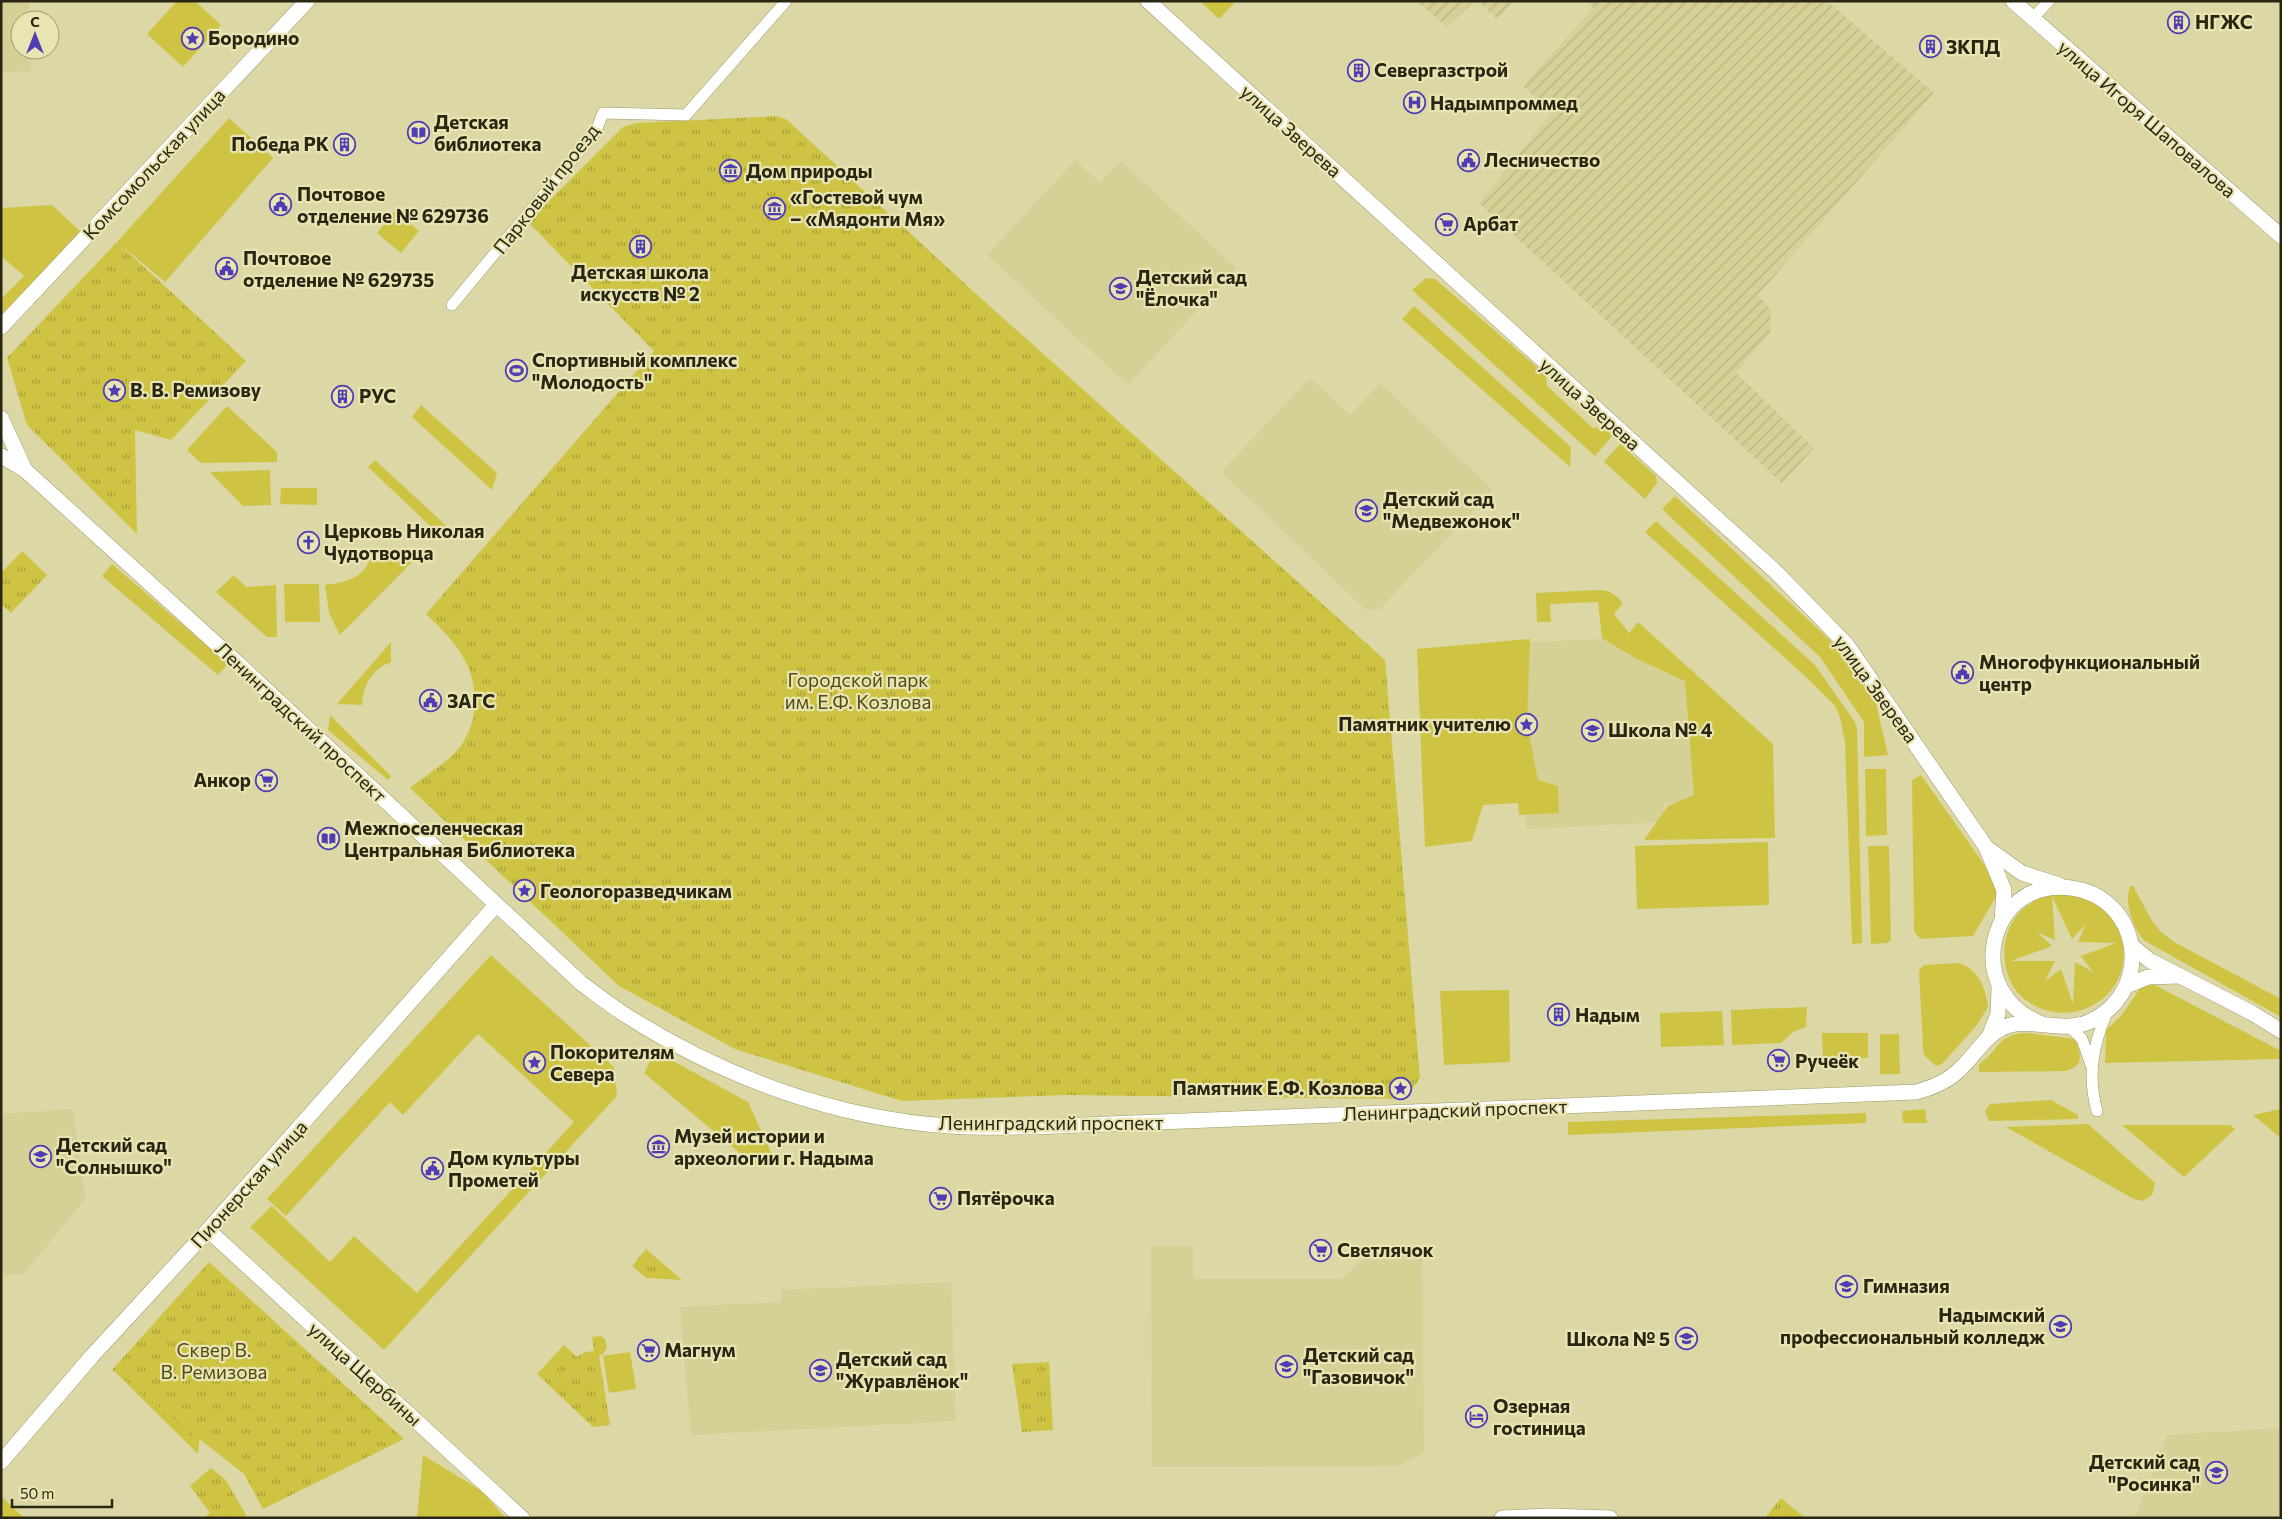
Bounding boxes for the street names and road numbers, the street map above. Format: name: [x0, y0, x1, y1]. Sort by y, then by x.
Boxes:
street label: улица Игоря Шаповалова: [2054, 35, 2241, 202]
street label: улица Зверева: [1236, 79, 1346, 182]
street label: Комсомольская улица: [78, 83, 230, 244]
street label: Парковый проезд: [488, 119, 603, 258]
street label: улица Зверева: [1535, 352, 1645, 455]
street label: улица Зверева: [1830, 630, 1923, 747]
street label: Ленинградский проспект: [211, 637, 391, 807]
street label: Ленинградский проспект: [1342, 1094, 1568, 1125]
street label: Ленинградский проспект: [939, 1111, 1163, 1134]
street label: Пионерская улица: [185, 1115, 312, 1252]
street label: улица Щербины: [304, 1317, 427, 1430]

